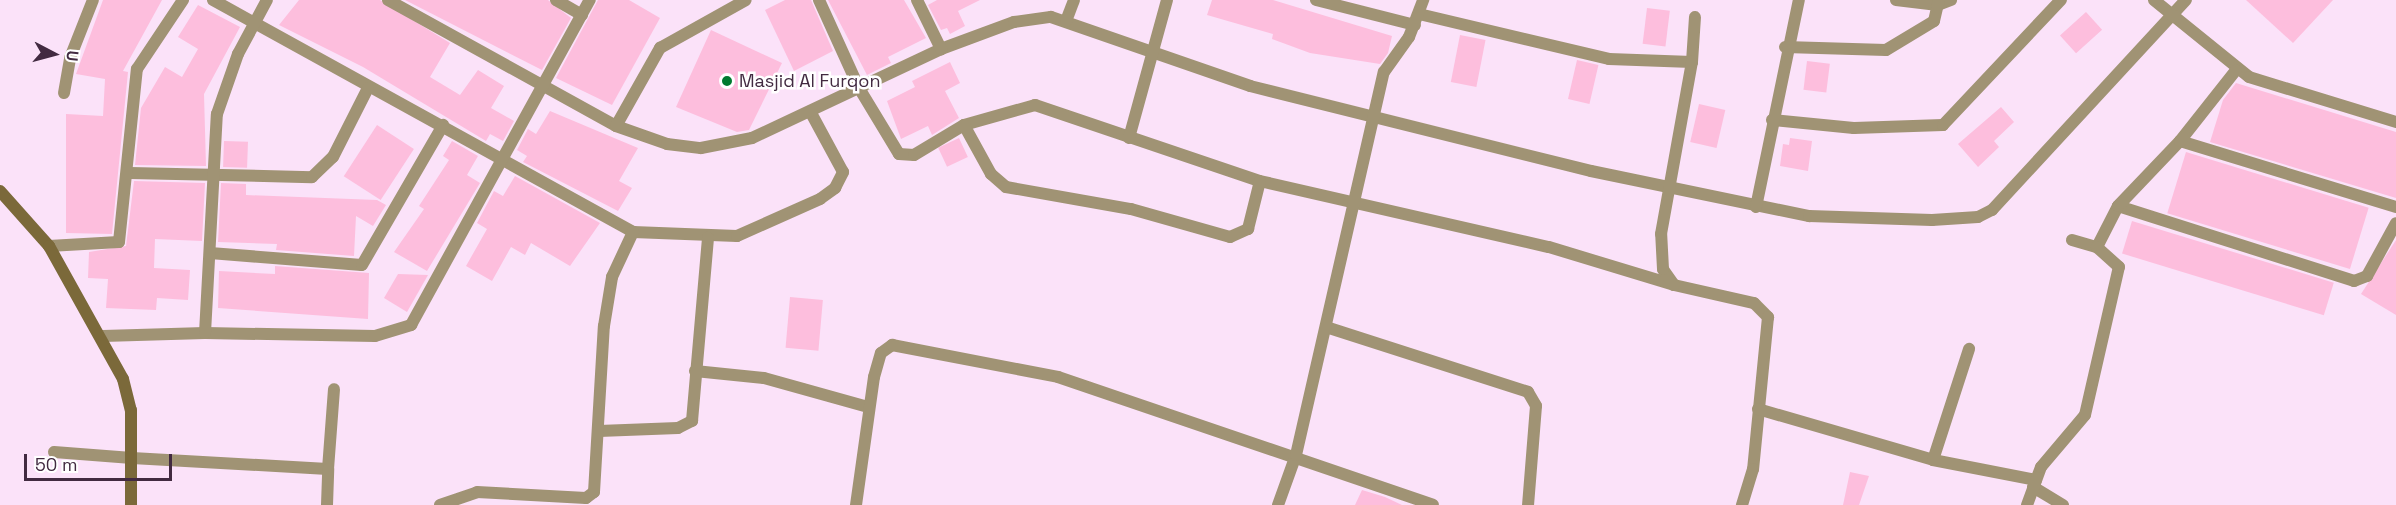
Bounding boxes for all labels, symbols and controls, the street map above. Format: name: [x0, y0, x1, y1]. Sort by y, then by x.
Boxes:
north arrow: [24, 24, 84, 84]
text: U: [61, 49, 83, 62]
place label: Masjid Al Furqon: [739, 70, 881, 92]
marker: Masjid Al Furqon: [720, 74, 734, 88]
scale bar: [27, 442, 176, 480]
text: 50 m: [35, 453, 77, 476]

